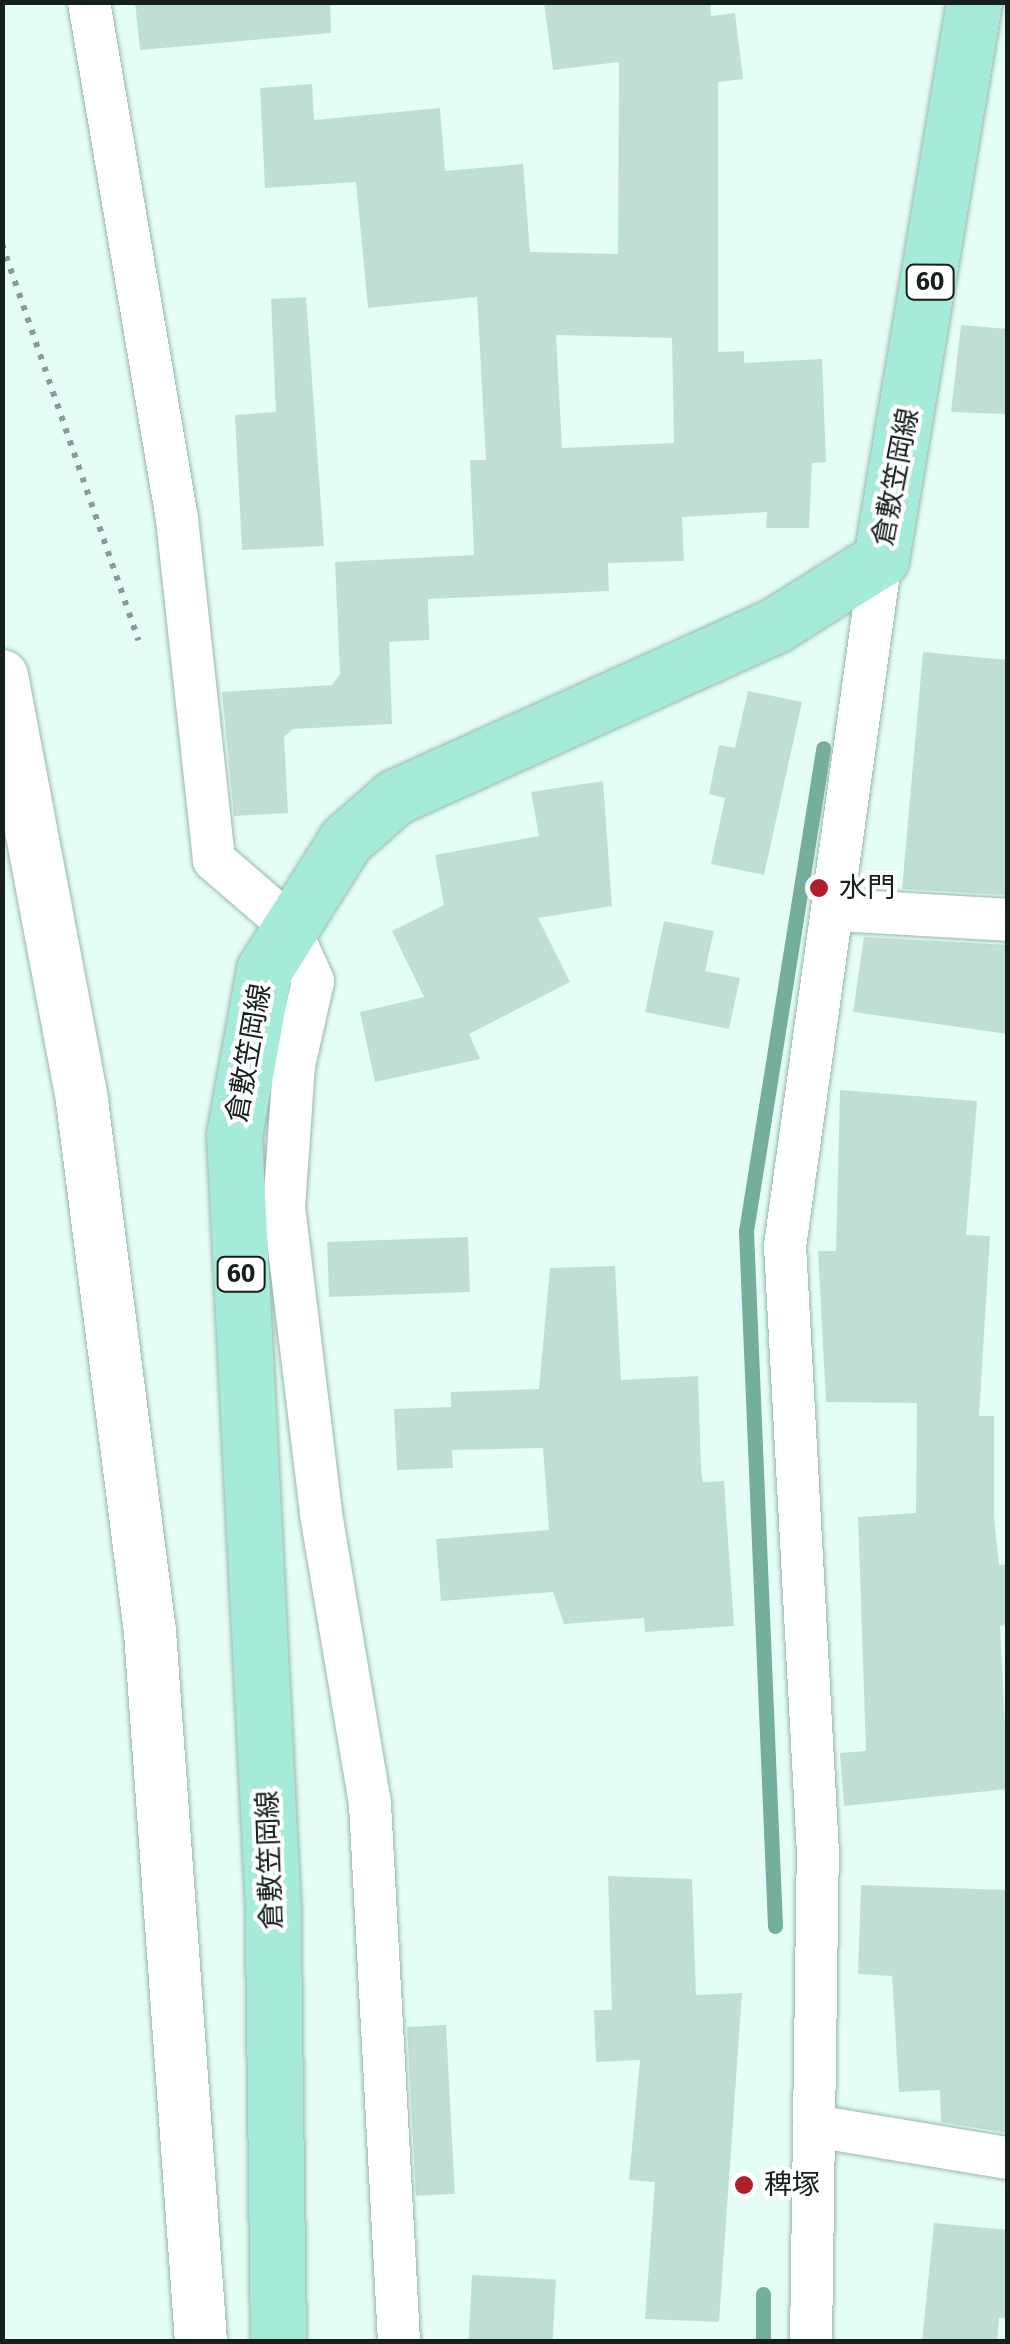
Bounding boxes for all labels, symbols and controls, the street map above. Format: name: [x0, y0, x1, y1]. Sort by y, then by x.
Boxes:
road number: 60: [905, 262, 955, 302]
street label: 倉敷笠岡線: [866, 405, 926, 549]
place label: 水門: [839, 871, 895, 905]
marker: 水門: [808, 877, 830, 899]
street label: 倉敷笠岡線: [220, 981, 278, 1125]
road number: 60: [216, 1254, 266, 1294]
street label: 倉敷笠岡線: [251, 1789, 289, 1931]
place label: 稗塚: [764, 2168, 820, 2202]
marker: 稗塚: [733, 2174, 755, 2196]

